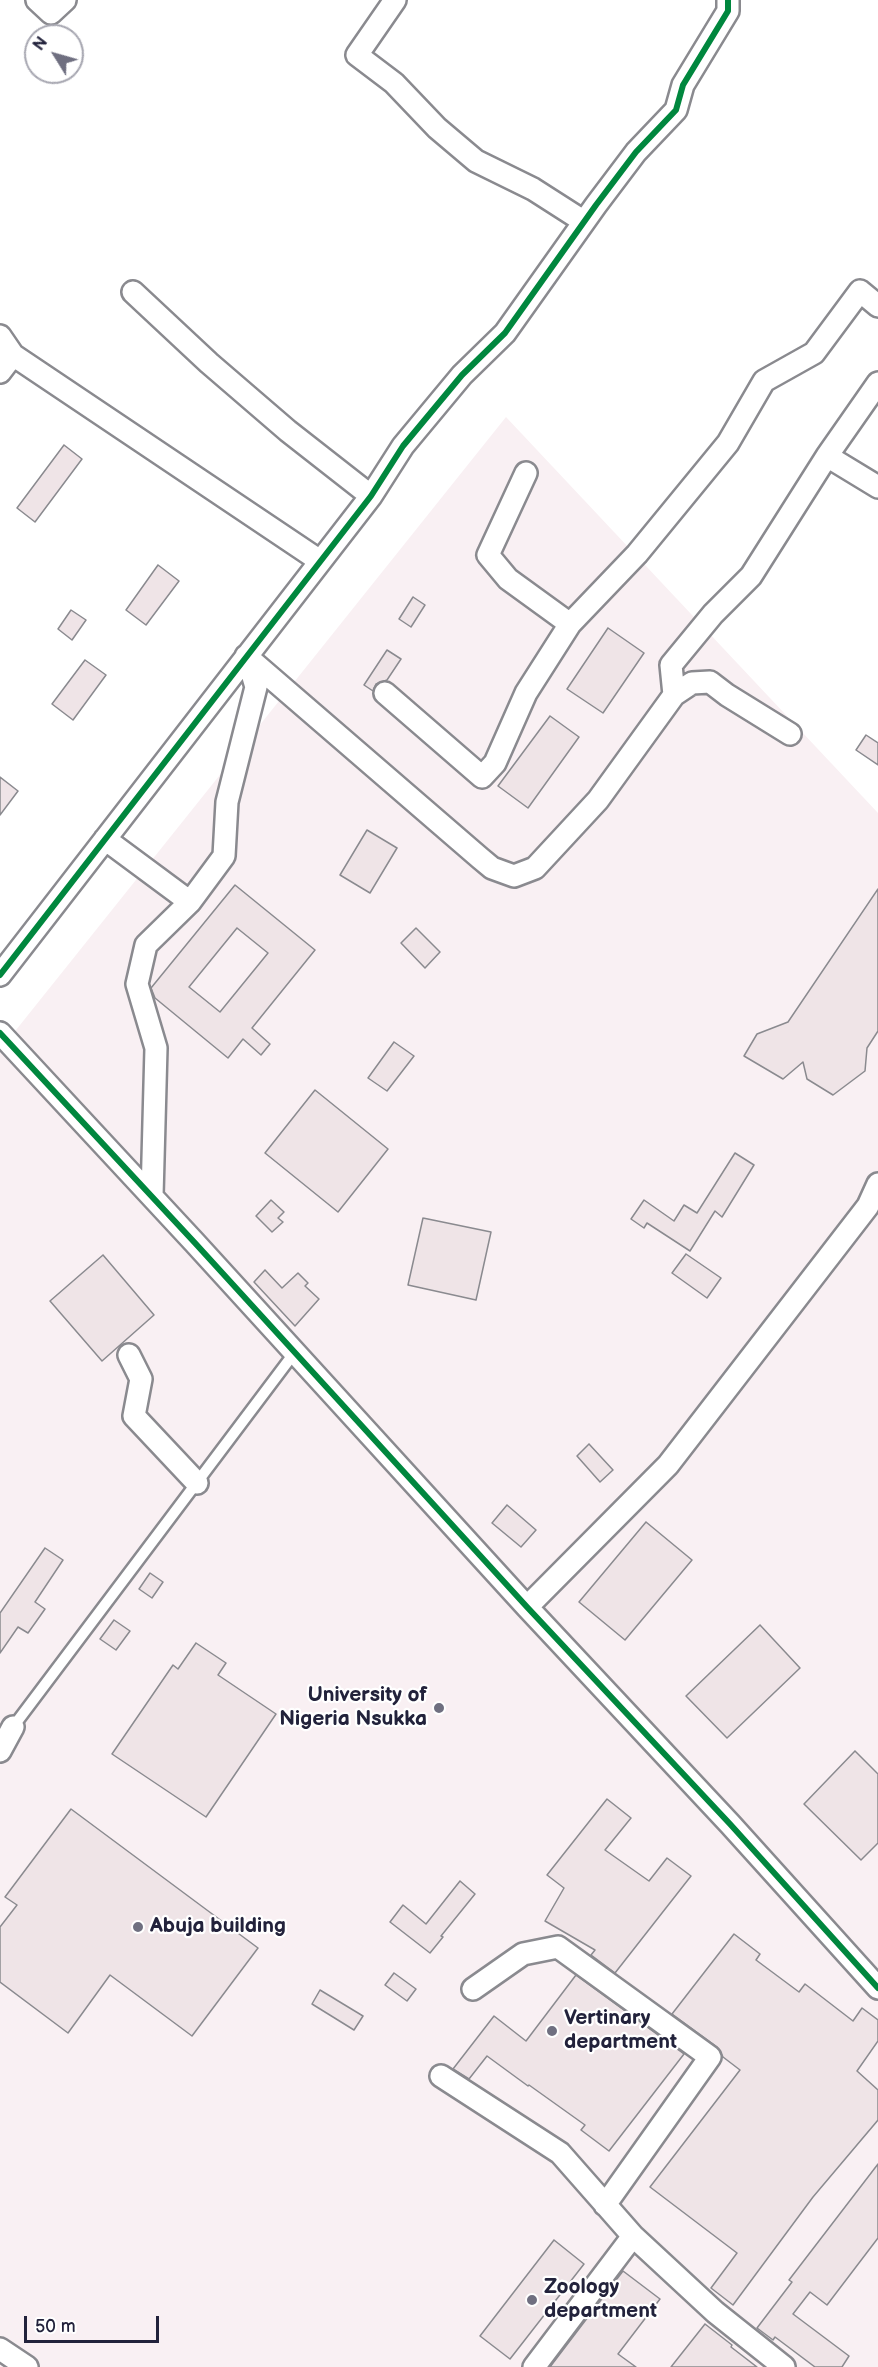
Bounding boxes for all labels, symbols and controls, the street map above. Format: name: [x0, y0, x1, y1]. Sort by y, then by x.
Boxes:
north arrow: [24, 24, 84, 84]
text: N: [30, 34, 52, 55]
place label: University of Nigeria Nsukka: [279, 1683, 427, 1733]
marker: University of Nigeria Nsukka: [432, 1701, 446, 1715]
place label: Abuja building: [150, 1914, 286, 1940]
marker: Abuja building: [131, 1920, 145, 1934]
place label: Vertinary department: [564, 2006, 677, 2056]
marker: Vertinary department: [545, 2024, 559, 2038]
place label: Zoology department: [544, 2275, 657, 2325]
marker: Zoology department: [525, 2293, 539, 2307]
scale bar: [27, 2304, 162, 2342]
text: 50 m: [35, 2316, 76, 2337]

